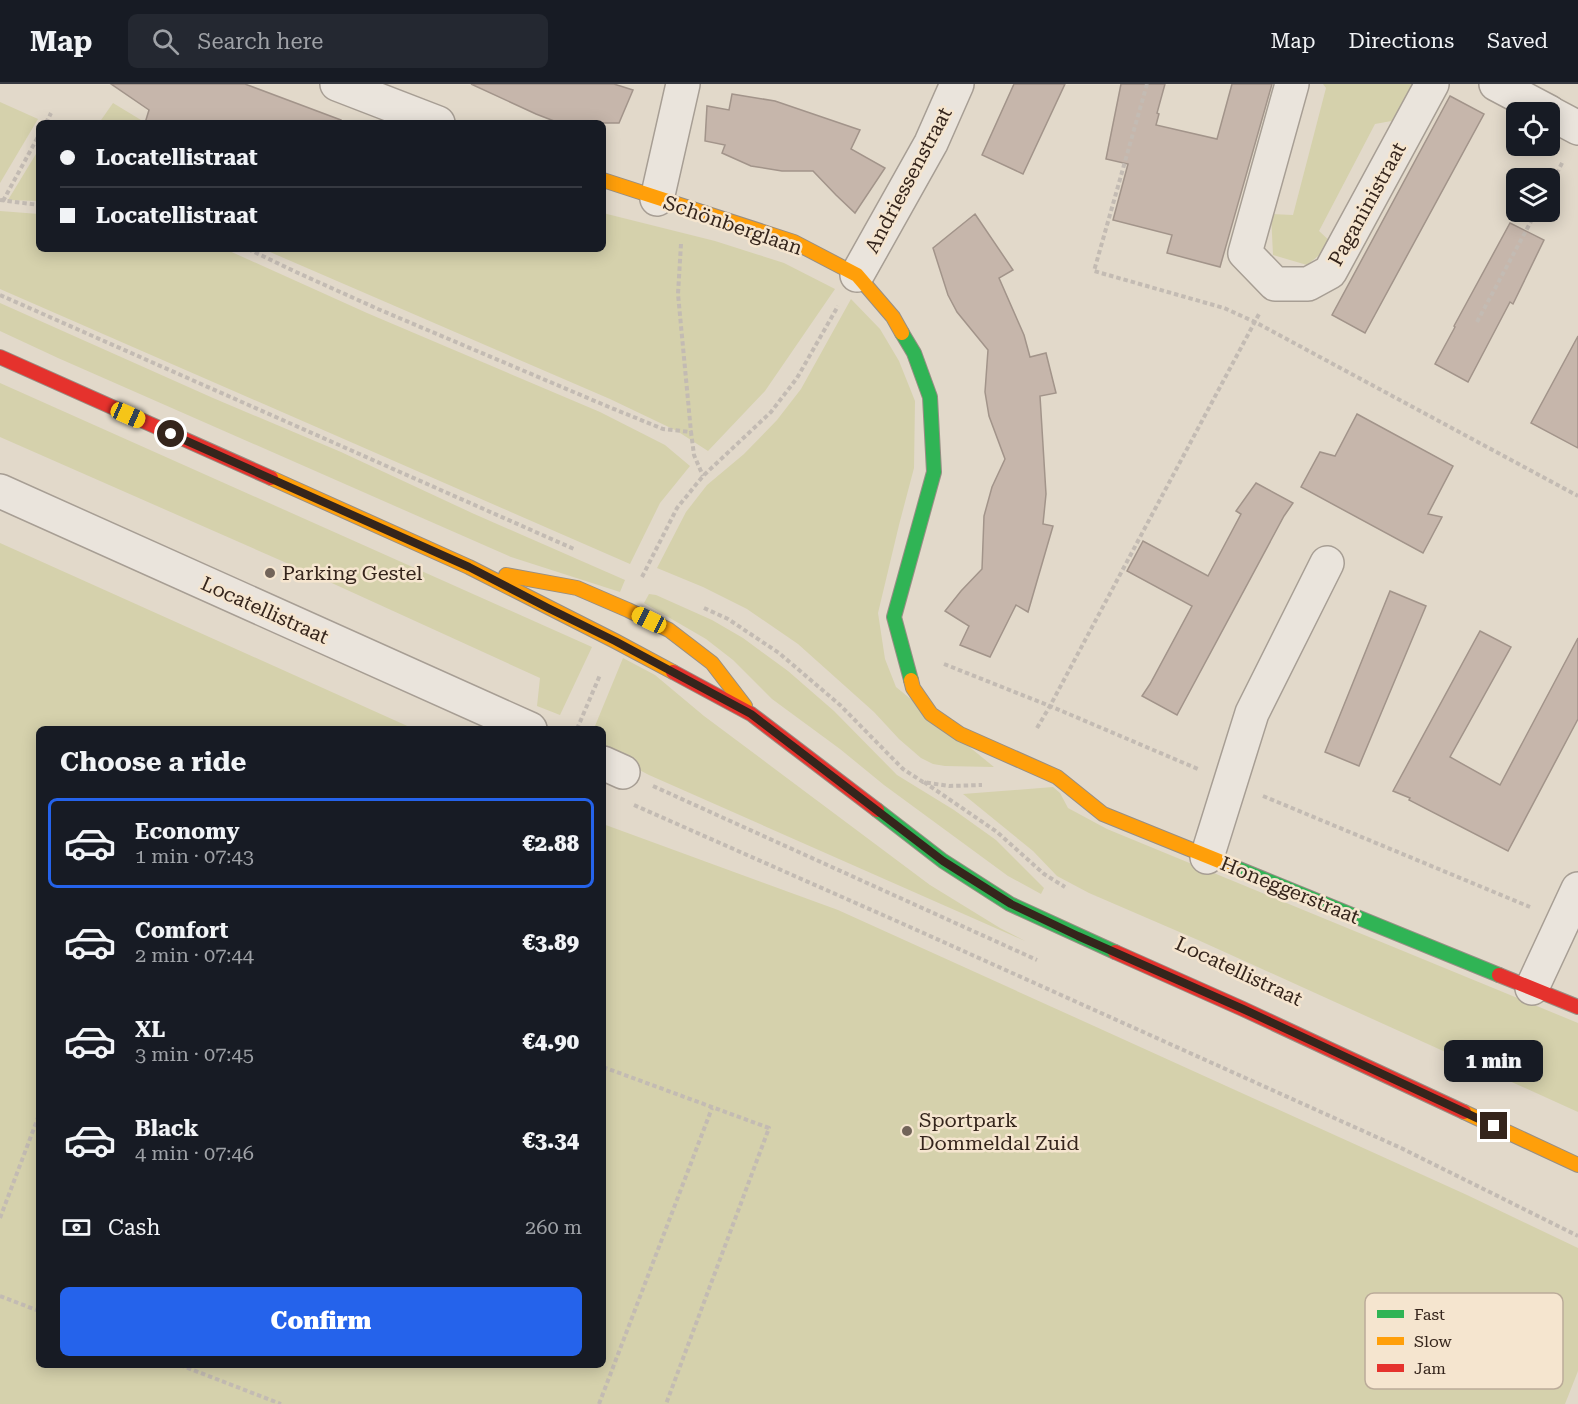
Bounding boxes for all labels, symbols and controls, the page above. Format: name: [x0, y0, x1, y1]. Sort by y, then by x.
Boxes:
search box: [128, 14, 548, 68]
text: Map: [30, 25, 92, 58]
icon: search: [149, 25, 182, 58]
text: Search here: [197, 29, 323, 54]
text: Map: [1271, 29, 1315, 53]
text: Directions: [1348, 29, 1454, 53]
text: Saved: [1487, 29, 1548, 53]
map controls: [1506, 102, 1560, 222]
button: locate: [1506, 102, 1560, 156]
street label: Andriessenstraat: [859, 103, 957, 257]
street label: Paganinistraat: [1323, 138, 1411, 270]
text: Locatellistraat: [96, 145, 258, 170]
button: layers: [1506, 168, 1560, 222]
street label: Schönberglaan: [660, 190, 806, 260]
text: Locatellistraat: [96, 203, 258, 228]
car: [108, 399, 148, 431]
route start: [157, 420, 184, 447]
place label: Parking Gestel: [282, 561, 422, 585]
marker: Parking Gestel: [263, 566, 277, 580]
street label: Locatellistraat: [197, 571, 333, 649]
car: [629, 604, 669, 636]
text: Choose a ride: [60, 746, 246, 778]
icon: car: [63, 816, 117, 870]
text: Economy: [135, 819, 239, 844]
text: €2.88: [522, 831, 579, 856]
text: 1 min · 07:43: [135, 844, 254, 868]
street label: Honeggerstraat: [1217, 851, 1364, 929]
icon: car: [63, 915, 117, 969]
text: Comfort: [135, 918, 228, 943]
text: €3.89: [522, 930, 579, 955]
street label: Locatellistraat: [1172, 931, 1307, 1011]
text: 2 min · 07:44: [135, 943, 254, 967]
icon: car: [63, 1014, 117, 1068]
text: XL: [135, 1017, 165, 1042]
text: €4.90: [522, 1029, 579, 1054]
callout: 1 min: [1444, 1039, 1544, 1081]
text: 3 min · 07:45: [135, 1042, 254, 1066]
text: 1 min: [1465, 1049, 1522, 1073]
place label: Sportpark Dommeldal Zuid: [919, 1108, 1079, 1155]
route end: [1480, 1112, 1507, 1139]
icon: car: [63, 1113, 117, 1167]
text: Black: [135, 1116, 199, 1141]
marker: Sportpark Dommeldal Zuid: [900, 1124, 914, 1138]
text: €3.34: [522, 1128, 579, 1153]
text: 4 min · 07:46: [135, 1141, 254, 1165]
icon: cash: [60, 1211, 93, 1244]
text: Cash: [108, 1215, 160, 1240]
text: 260 m: [525, 1215, 582, 1239]
button: Confirm: [60, 1287, 582, 1356]
legend: [1365, 1293, 1563, 1389]
text: Fast: [1414, 1305, 1445, 1324]
text: Slow: [1414, 1332, 1452, 1351]
text: Jam: [1414, 1359, 1446, 1378]

